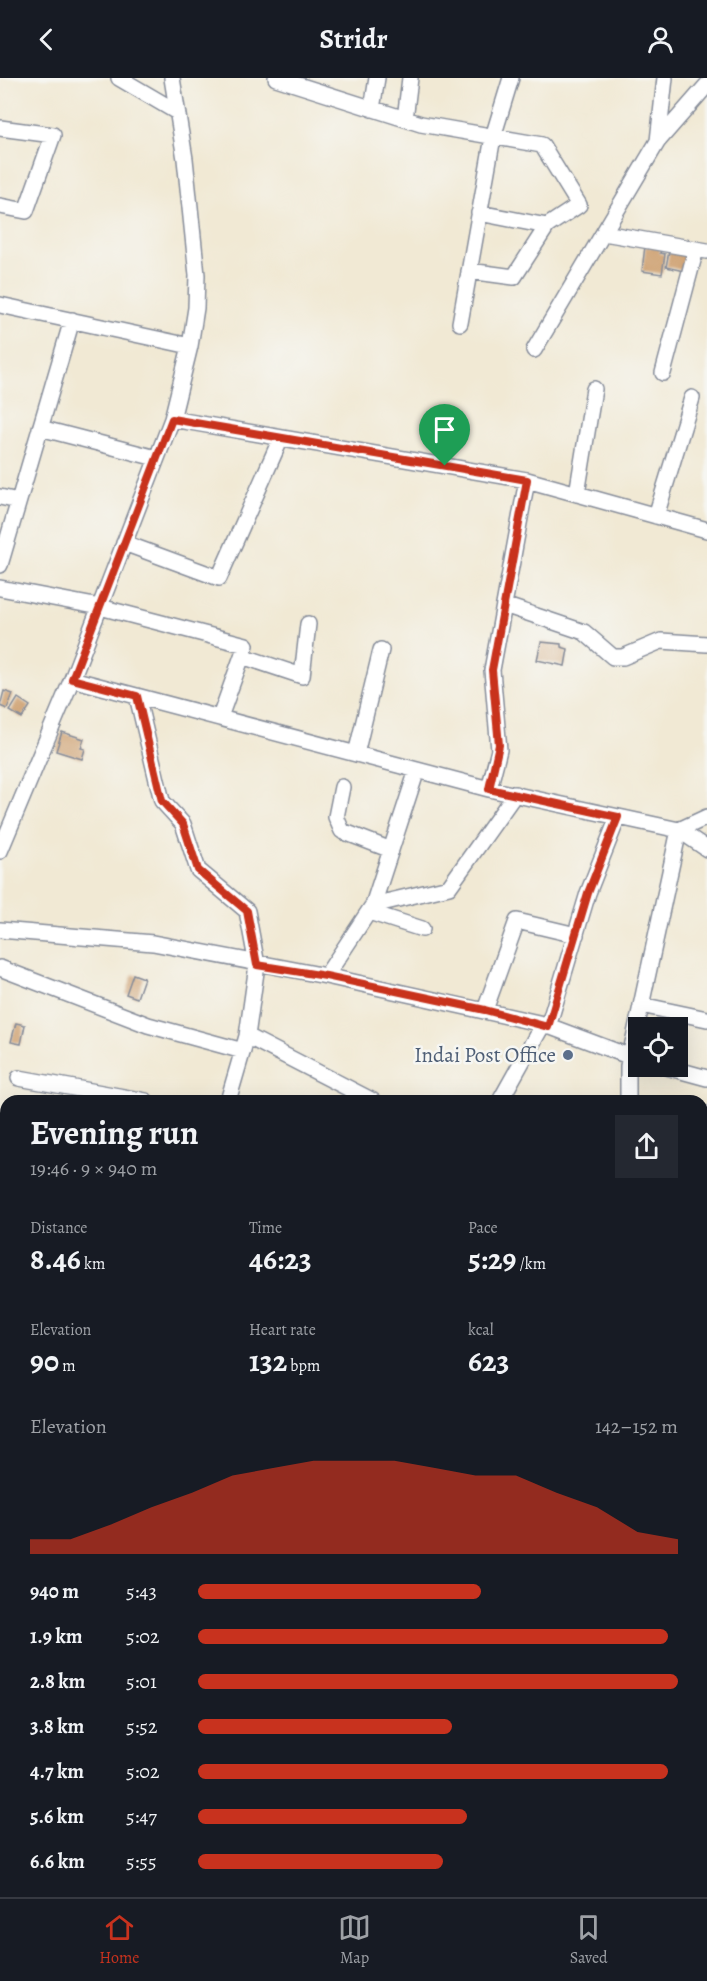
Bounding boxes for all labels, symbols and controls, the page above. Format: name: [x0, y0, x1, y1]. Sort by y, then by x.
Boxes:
text: Stridr: [319, 21, 388, 57]
icon: back: [30, 23, 63, 56]
icon: person: [644, 23, 677, 56]
pin: [419, 404, 470, 466]
icon: arrive: [428, 413, 461, 446]
map controls: [628, 1017, 688, 1077]
button: locate: [628, 1017, 688, 1077]
place label: Indai Post Office: [414, 1041, 556, 1069]
marker: Indai Post Office: [561, 1048, 575, 1062]
text: Evening run: [30, 1110, 199, 1155]
button: share: [615, 1115, 678, 1178]
text: 19:46 · 9 × 940 m: [30, 1155, 157, 1182]
text: Distance: [30, 1217, 87, 1239]
text: Time: [249, 1217, 282, 1239]
text: Pace: [468, 1217, 498, 1239]
text: 8.46: [30, 1239, 81, 1279]
text: 46:23: [249, 1239, 312, 1279]
text: 5:29: [468, 1239, 516, 1279]
text: km: [81, 1253, 105, 1275]
text: /km: [516, 1253, 546, 1275]
text: Elevation: [30, 1319, 91, 1341]
text: Heart rate: [249, 1319, 316, 1341]
text: kcal: [468, 1319, 494, 1341]
text: 90: [30, 1341, 59, 1381]
text: 132: [249, 1341, 287, 1381]
text: 623: [468, 1341, 509, 1381]
text: m: [59, 1355, 75, 1377]
text: bpm: [287, 1355, 320, 1377]
text: Elevation: [30, 1413, 107, 1440]
text: 142–152 m: [595, 1413, 678, 1440]
text: 940 m: [30, 1578, 79, 1605]
text: 5:43: [126, 1578, 157, 1605]
text: 1.9 km: [30, 1623, 83, 1650]
text: 5:02: [126, 1623, 160, 1650]
text: 2.8 km: [30, 1668, 85, 1695]
text: 5:01: [126, 1668, 157, 1695]
text: 3.8 km: [30, 1713, 84, 1740]
text: 5:52: [126, 1713, 157, 1740]
text: 4.7 km: [30, 1758, 84, 1785]
text: 5:02: [126, 1758, 160, 1785]
text: 5.6 km: [30, 1803, 84, 1830]
text: 5:47: [126, 1803, 157, 1830]
text: 6.6 km: [30, 1848, 85, 1875]
text: 5:55: [126, 1848, 157, 1875]
tab: Home: [99, 1911, 140, 1969]
tab: Map: [338, 1911, 371, 1969]
tab: Saved: [570, 1911, 608, 1969]

